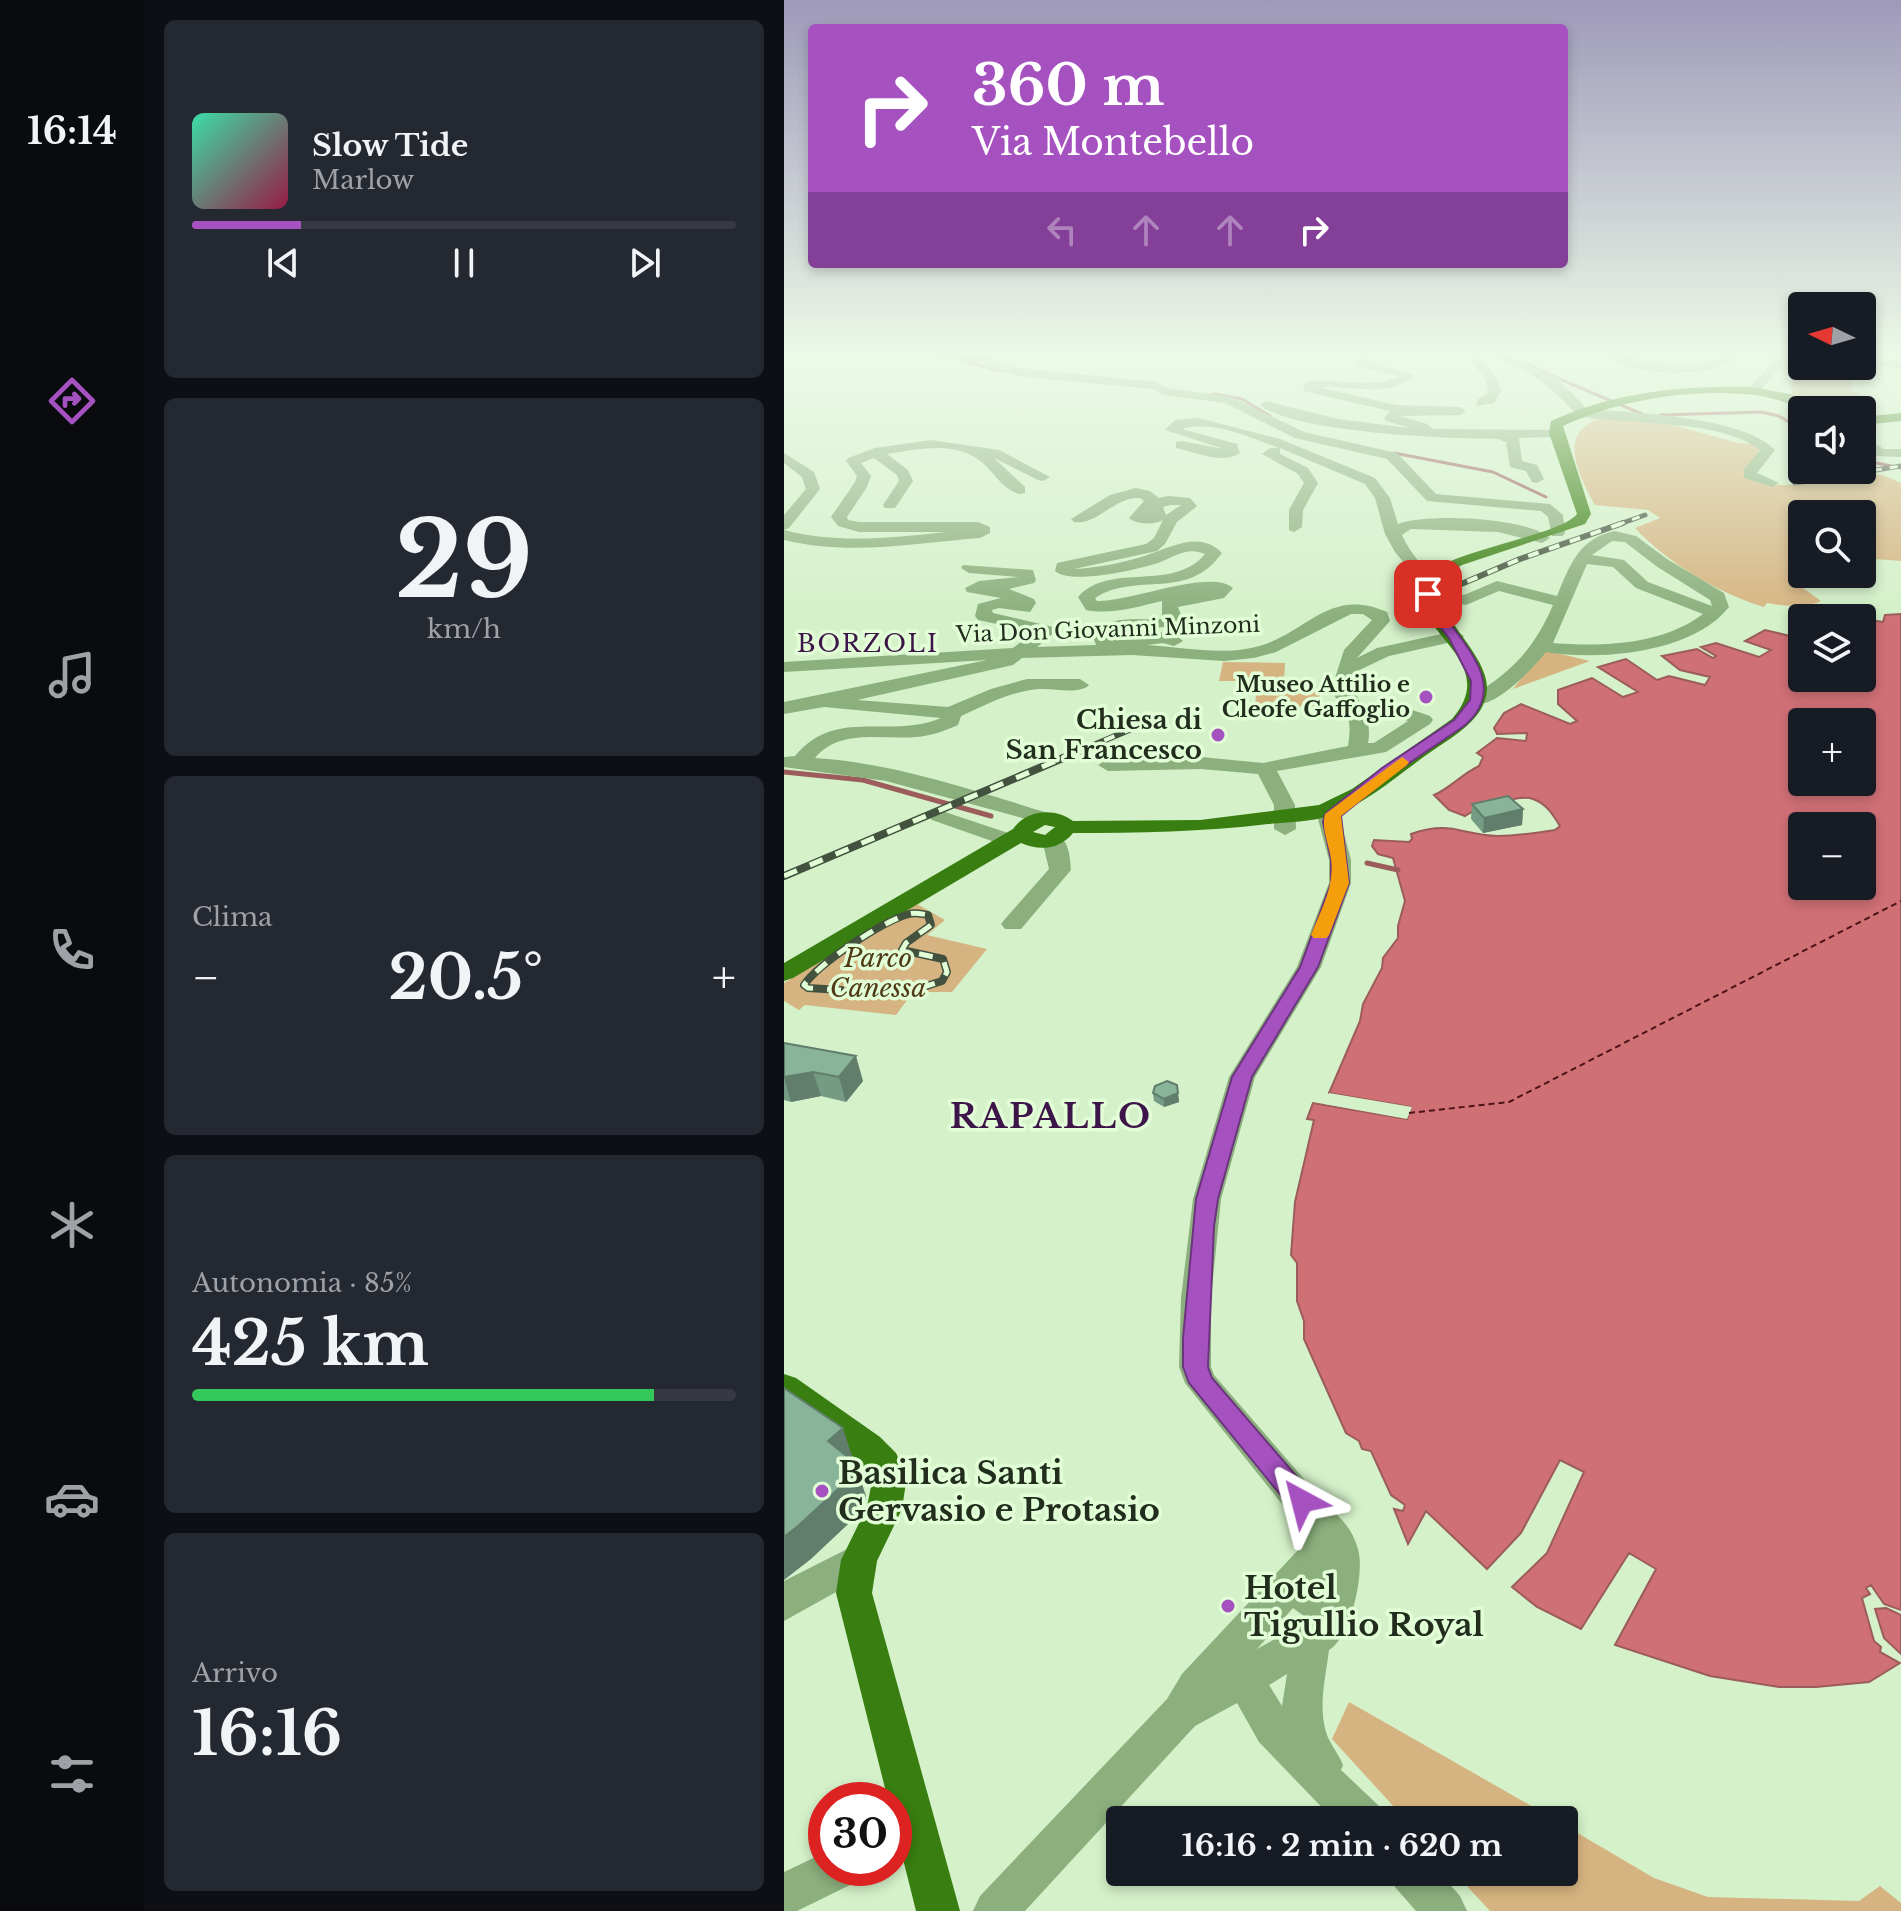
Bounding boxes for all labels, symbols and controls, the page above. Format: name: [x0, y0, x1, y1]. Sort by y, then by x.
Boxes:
text: 360 m: [972, 51, 1165, 120]
icon: right: [840, 56, 944, 160]
text: 16:14: [27, 109, 117, 154]
text: Via Montebello: [972, 120, 1254, 165]
text: Slow Tide: [312, 127, 468, 164]
text: Marlow: [312, 164, 414, 196]
icon: left: [1040, 208, 1084, 252]
icon: ahead: [1124, 208, 1168, 252]
icon: ahead: [1208, 208, 1252, 252]
icon: right: [1292, 208, 1336, 252]
icon: previous: [261, 241, 305, 285]
icon: pause: [442, 241, 486, 285]
icon: next: [623, 241, 667, 285]
north arrow: [1788, 292, 1876, 380]
map controls: [1788, 292, 1876, 900]
icon: directions: [44, 373, 100, 429]
button: sound: [1788, 396, 1876, 484]
text: 29: [395, 496, 533, 625]
button: search: [1788, 500, 1876, 588]
pin: [1394, 560, 1462, 628]
icon: arrive: [1406, 572, 1450, 616]
button: layers: [1788, 604, 1876, 692]
street label: Via Don Giovanni Minzoni: [955, 611, 1261, 648]
text: km/h: [427, 613, 501, 645]
district label: BORZOLI: [797, 629, 939, 658]
icon: music: [44, 647, 100, 703]
place label: Museo Attilio e Cleofe Gaffoglio: [1222, 671, 1410, 723]
marker: Museo Attilio e Cleofe Gaffoglio: [1417, 688, 1435, 706]
place label: Chiesa di San Francesco: [1006, 704, 1202, 766]
button: +: [1788, 708, 1876, 796]
marker: Chiesa di San Francesco: [1209, 726, 1227, 744]
button: −: [1788, 812, 1876, 900]
text: Clima: [192, 901, 272, 933]
icon: phone: [44, 922, 100, 978]
text: 20.5°: [389, 941, 543, 1015]
park label: Parco Canessa: [830, 942, 926, 1004]
text: −: [192, 950, 220, 1005]
text: +: [712, 950, 736, 1005]
district label: RAPALLO: [950, 1095, 1152, 1137]
icon: climate: [44, 1197, 100, 1253]
text: Autonomia · 85%: [192, 1267, 412, 1299]
text: 425 km: [192, 1307, 429, 1381]
place label: Basilica Santi Gervasio e Protasio: [838, 1453, 1160, 1530]
position arrow: [1260, 1459, 1344, 1543]
icon: car: [44, 1471, 100, 1527]
marker: Basilica Santi Gervasio e Protasio: [813, 1482, 831, 1500]
place label: Hotel Tigullio Royal: [1244, 1568, 1484, 1645]
marker: Hotel Tigullio Royal: [1219, 1597, 1237, 1615]
text: Arrivo: [192, 1657, 278, 1689]
text: 16:16: [192, 1697, 342, 1771]
icon: filters: [44, 1746, 100, 1802]
speed limit sign: 30: [808, 1782, 912, 1886]
text: 16:16 · 2 min · 620 m: [1182, 1827, 1502, 1864]

